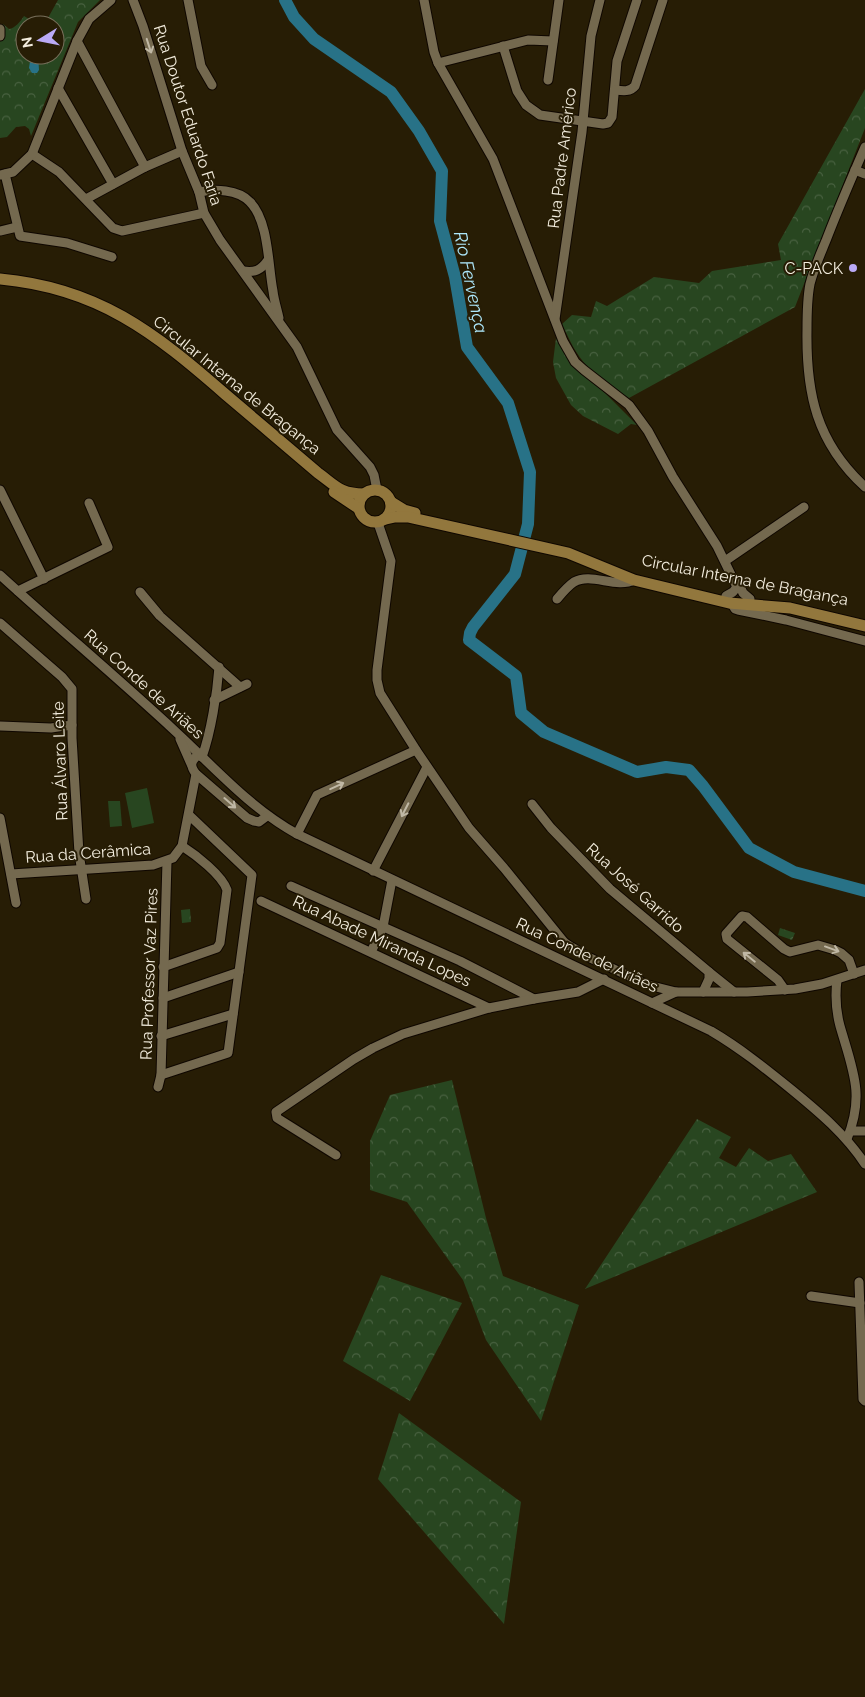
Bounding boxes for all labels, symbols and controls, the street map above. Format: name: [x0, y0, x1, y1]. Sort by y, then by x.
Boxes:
north arrow: [15, 15, 65, 65]
street label: Rua Doutor Eduardo Faria: [150, 22, 226, 208]
text: N: [18, 36, 36, 49]
one-way arrow: [145, 37, 154, 53]
street label: Rua Padre Américo: [544, 86, 580, 230]
water label: Rio Fervença: [450, 229, 492, 335]
place label: C-PACK: [784, 259, 844, 278]
marker: C-PACK: [847, 262, 859, 274]
street label: Circular Interna de Bragança: [149, 312, 325, 458]
street label: Circular Interna de Bragança: [640, 551, 850, 609]
street label: Rua Conde de Ariães: [80, 625, 208, 743]
street label: Rua Álvaro Leite: [47, 701, 72, 821]
one-way arrow: [329, 781, 344, 790]
one-way arrow: [224, 797, 237, 809]
one-way arrow: [400, 802, 409, 817]
street label: Rua da Cerâmica: [25, 839, 151, 867]
street label: Rua José Garrido: [582, 839, 688, 937]
street label: Rua Professor Vaz Pires: [137, 887, 162, 1060]
street label: Rua Abade Miranda Lopes: [290, 891, 474, 991]
street label: Rua Conde de Ariães: [513, 914, 661, 996]
one-way arrow: [824, 945, 839, 954]
one-way arrow: [743, 952, 756, 963]

